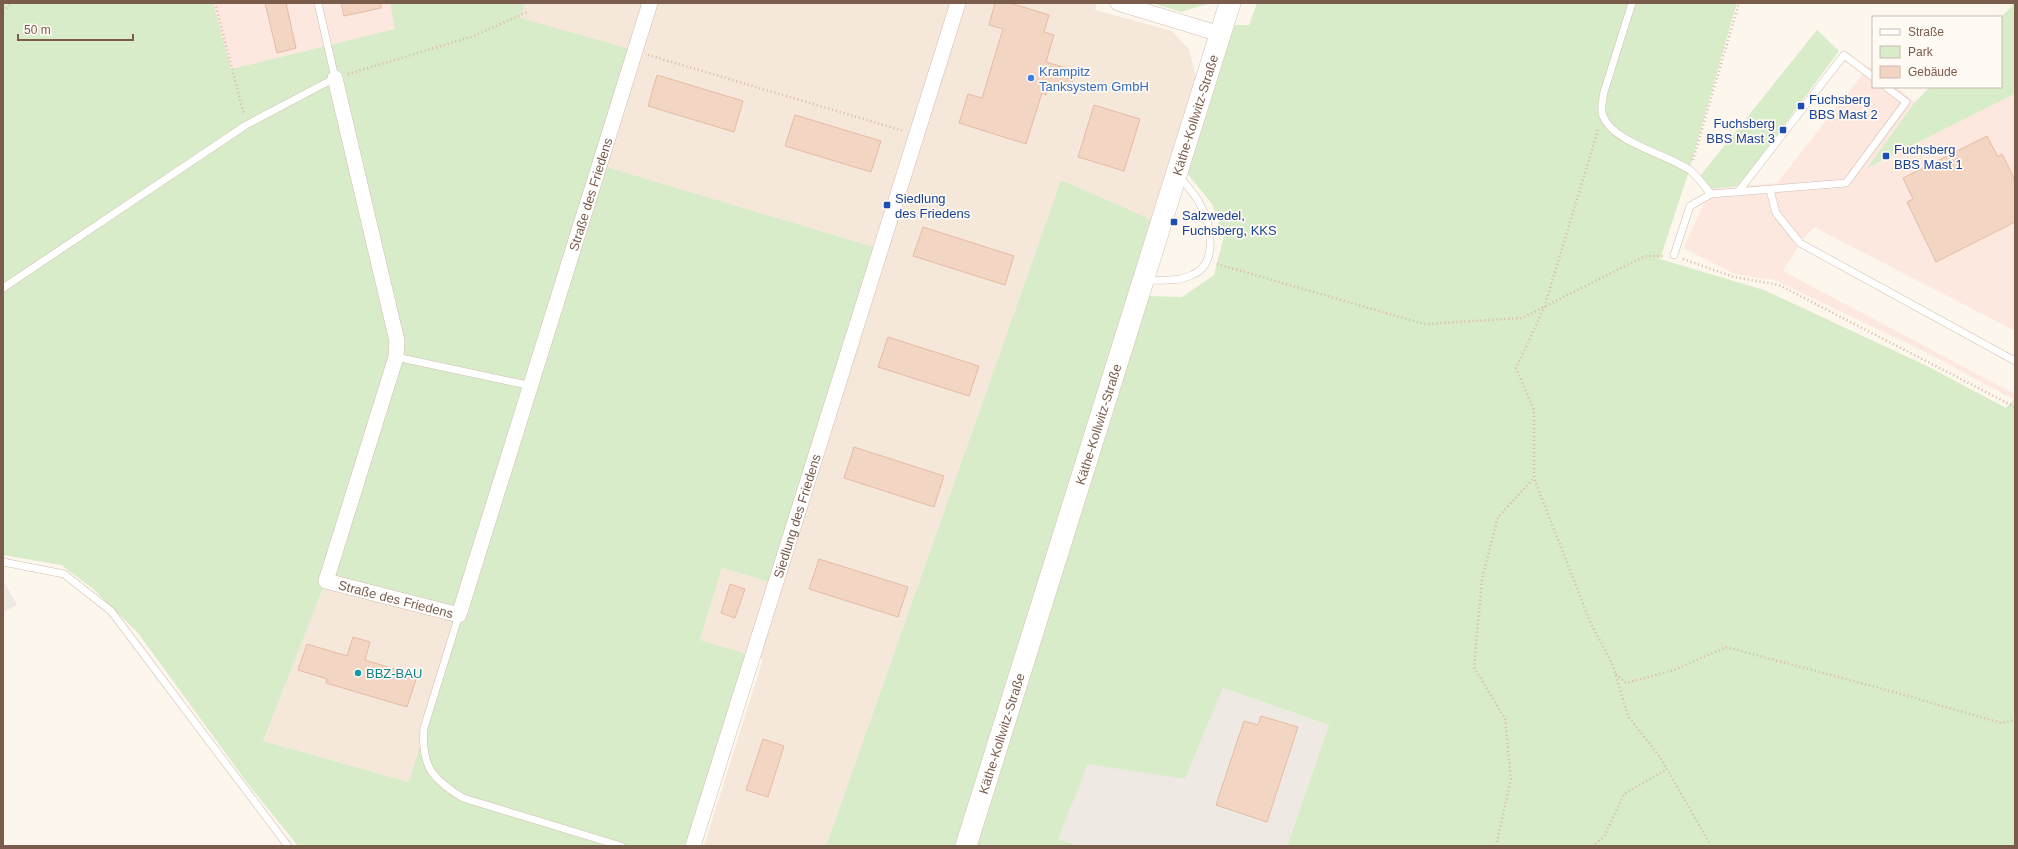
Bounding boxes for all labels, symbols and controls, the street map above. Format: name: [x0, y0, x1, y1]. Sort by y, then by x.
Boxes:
scale bar: [18, 16, 133, 42]
legend: [1872, 16, 2002, 88]
text: 50 m: [24, 23, 51, 37]
text: Straße: [1908, 25, 1944, 39]
text: Park: [1908, 45, 1934, 59]
street label: Käthe-Kollwitz-Straße: [1169, 53, 1221, 177]
place label: Krampitz Tanksystem GmbH: [1039, 64, 1149, 94]
text: Gebäude: [1908, 65, 1958, 79]
marker: Krampitz Tanksystem GmbH: [1026, 73, 1036, 83]
place label: Fuchsberg BBS Mast 2: [1809, 92, 1878, 122]
marker: Fuchsberg BBS Mast 2: [1796, 101, 1806, 111]
place label: Fuchsberg BBS Mast 3: [1706, 116, 1775, 146]
marker: Fuchsberg BBS Mast 3: [1778, 125, 1788, 135]
street label: Straße des Friedens: [566, 135, 615, 253]
place label: Fuchsberg BBS Mast 1: [1894, 142, 1963, 172]
marker: Fuchsberg BBS Mast 1: [1881, 151, 1891, 161]
place label: Siedlung des Friedens: [895, 191, 971, 221]
marker: Siedlung des Friedens: [882, 200, 892, 210]
place label: Salzwedel, Fuchsberg, KKS: [1182, 208, 1277, 238]
marker: Salzwedel, Fuchsberg, KKS: [1169, 217, 1179, 227]
street label: Käthe-Kollwitz-Straße: [1072, 362, 1124, 486]
street label: Siedlung des Friedens: [770, 451, 823, 580]
street label: Straße des Friedens: [337, 577, 455, 621]
place label: BBZ-BAU: [366, 666, 422, 681]
marker: BBZ-BAU: [353, 668, 363, 678]
street label: Käthe-Kollwitz-Straße: [975, 671, 1027, 796]

